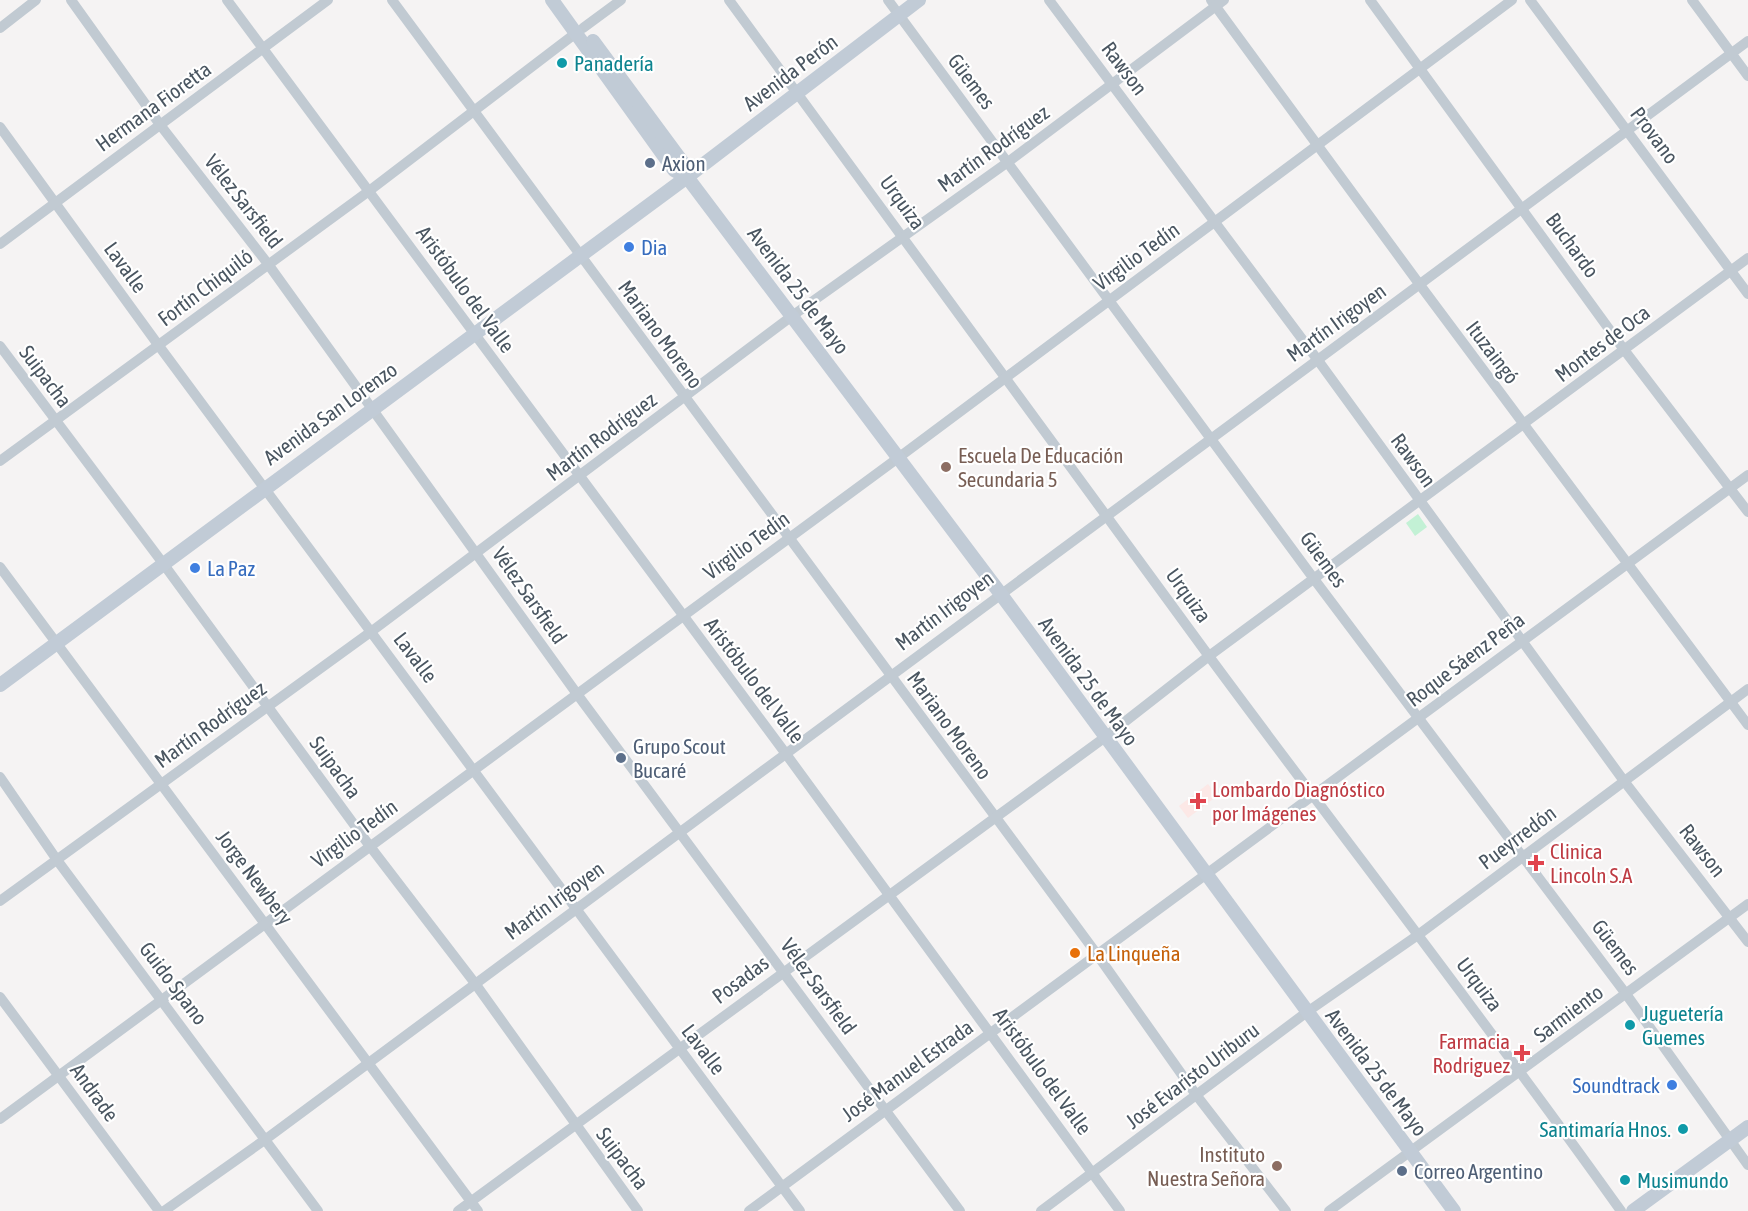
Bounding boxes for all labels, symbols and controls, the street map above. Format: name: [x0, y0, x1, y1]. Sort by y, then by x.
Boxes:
street label: Avenida Perón: [738, 29, 842, 115]
street label: Rawson: [1097, 37, 1153, 99]
street label: Güemes: [943, 49, 1001, 113]
place label: Panadería: [574, 51, 654, 75]
street label: Hermana Fioretta: [91, 56, 215, 156]
marker: Panadería: [555, 56, 569, 70]
street label: Martín Rodríguez: [933, 99, 1054, 196]
street label: Provano: [1626, 102, 1684, 168]
street label: Vélez Sarsfield: [200, 149, 288, 253]
place label: Axion: [662, 151, 706, 175]
marker: Axion: [643, 156, 657, 170]
street label: Urquiza: [875, 170, 931, 234]
street label: Buchardo: [1542, 208, 1604, 282]
street label: Virgilio Tedín: [1088, 217, 1184, 295]
street label: Aristóbulo del Valle: [412, 221, 520, 357]
street label: Avenida 25 de Mayo: [743, 222, 855, 358]
place label: Dia: [641, 235, 667, 259]
street label: Lavalle: [100, 237, 152, 297]
marker: Dia: [622, 240, 636, 254]
street label: Fortín Chiquiló: [153, 244, 257, 330]
street label: Mariano Moreno: [614, 275, 708, 393]
street label: Martín Irigoyen: [1282, 278, 1390, 366]
street label: Montes de Oca: [1550, 300, 1654, 386]
street label: Ituzaingó: [1462, 316, 1524, 388]
street label: Suipacha: [15, 340, 77, 412]
street label: Avenida San Lorenzo: [259, 357, 401, 469]
street label: Martín Rodríguez: [541, 387, 661, 485]
street label: Rawson: [1387, 429, 1441, 491]
place label: Escuela De Educación Secundaria 5: [958, 443, 1123, 491]
marker: Escuela De Educación Secundaria 5: [939, 460, 953, 474]
street label: Virgilio Tedín: [698, 506, 794, 584]
street label: Güemes: [1296, 527, 1352, 591]
street label: Vélez Sarsfield: [488, 542, 572, 648]
place label: La Paz: [207, 556, 255, 580]
marker: La Paz: [188, 561, 202, 575]
street label: Urquiza: [1161, 563, 1217, 627]
street label: Martín Irigoyen: [890, 565, 998, 655]
street label: Roque Sáenz Peña: [1401, 607, 1529, 711]
street label: Avenida 25 de Mayo: [1034, 612, 1144, 750]
street label: Aristóbulo del Valle: [700, 613, 810, 747]
street label: Lavalle: [389, 627, 443, 687]
street label: Mariano Moreno: [903, 666, 997, 784]
street label: Martín Rodríguez: [150, 675, 271, 772]
street label: Suipacha: [305, 731, 367, 803]
place label: Grupo Scout Bucaré: [633, 734, 726, 782]
marker: Grupo Scout Bucaré: [614, 751, 628, 765]
place label: Lombardo Diagnóstico por Imágenes: [1212, 777, 1385, 825]
marker: Lombardo Diagnóstico por Imágenes: [1189, 792, 1207, 810]
street label: Virgilio Tedín: [306, 794, 402, 872]
street label: Pueyrredón: [1474, 800, 1560, 874]
street label: Rawson: [1675, 819, 1731, 881]
street label: Jorge Newbery: [212, 825, 298, 929]
place label: Clinica Lincoln S.A: [1550, 839, 1633, 887]
marker: Clinica Lincoln S.A: [1527, 854, 1545, 872]
street label: Martín Irigoyen: [500, 856, 608, 944]
street label: Güemes: [1587, 915, 1645, 979]
street label: Vélez Sarsfield: [776, 934, 862, 1038]
street label: Guido Spano: [135, 937, 213, 1029]
place label: La Linqueña: [1087, 941, 1181, 965]
marker: La Linqueña: [1068, 946, 1082, 960]
street label: Posadas: [707, 950, 773, 1008]
street label: Urquiza: [1452, 952, 1508, 1016]
street label: Sarmiento: [1529, 979, 1607, 1047]
place label: Juguetería Guemes: [1642, 1001, 1724, 1049]
street label: Aristóbulo del Valle: [989, 1003, 1097, 1139]
street label: Avenida 25 de Mayo: [1321, 1004, 1433, 1140]
street label: José Manuel Estrada: [837, 1014, 977, 1126]
street label: José Evaristo Uriburu: [1121, 1017, 1263, 1133]
marker: Juguetería Guemes: [1623, 1018, 1637, 1032]
street label: Lavalle: [677, 1019, 731, 1079]
place label: Farmacia Rodriguez: [1432, 1029, 1510, 1077]
marker: Farmacia Rodriguez: [1515, 1046, 1529, 1060]
street label: Andrade: [66, 1058, 124, 1126]
place label: Soundtrack: [1572, 1073, 1660, 1097]
marker: Soundtrack: [1665, 1078, 1679, 1092]
place label: Santimaría Hnos.: [1539, 1117, 1671, 1141]
street label: Suipacha: [592, 1122, 654, 1194]
marker: Santimaría Hnos.: [1676, 1122, 1690, 1136]
place label: Instituto Nuestra Señora: [1147, 1142, 1265, 1190]
marker: Instituto Nuestra Señora: [1270, 1159, 1284, 1173]
place label: Correo Argentino: [1414, 1159, 1543, 1183]
marker: Correo Argentino: [1395, 1164, 1409, 1178]
place label: Musimundo: [1637, 1168, 1729, 1192]
marker: Musimundo: [1618, 1173, 1632, 1187]

